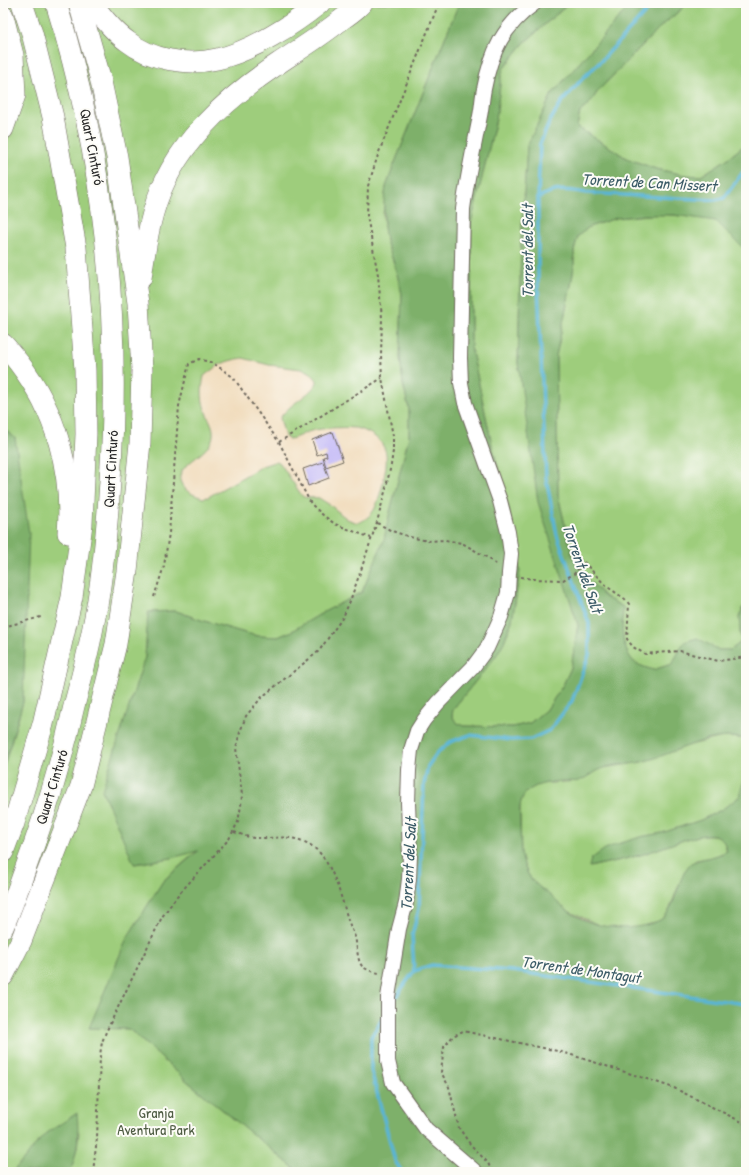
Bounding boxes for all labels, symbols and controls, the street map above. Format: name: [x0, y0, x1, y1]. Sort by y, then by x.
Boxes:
street label: Quart Cinturó: [75, 107, 110, 187]
water label: Torrent de Can Missert: [581, 167, 719, 197]
water label: Torrent del Salt: [516, 202, 538, 297]
street label: Quart Cinturó: [98, 430, 123, 508]
water label: Torrent del Salt: [557, 520, 609, 618]
street label: Quart Cinturó: [30, 747, 73, 827]
water label: Torrent del Salt: [395, 815, 422, 911]
water label: Torrent de Montagut: [520, 950, 644, 989]
park label: Granja Aventura Park: [117, 1102, 195, 1140]

